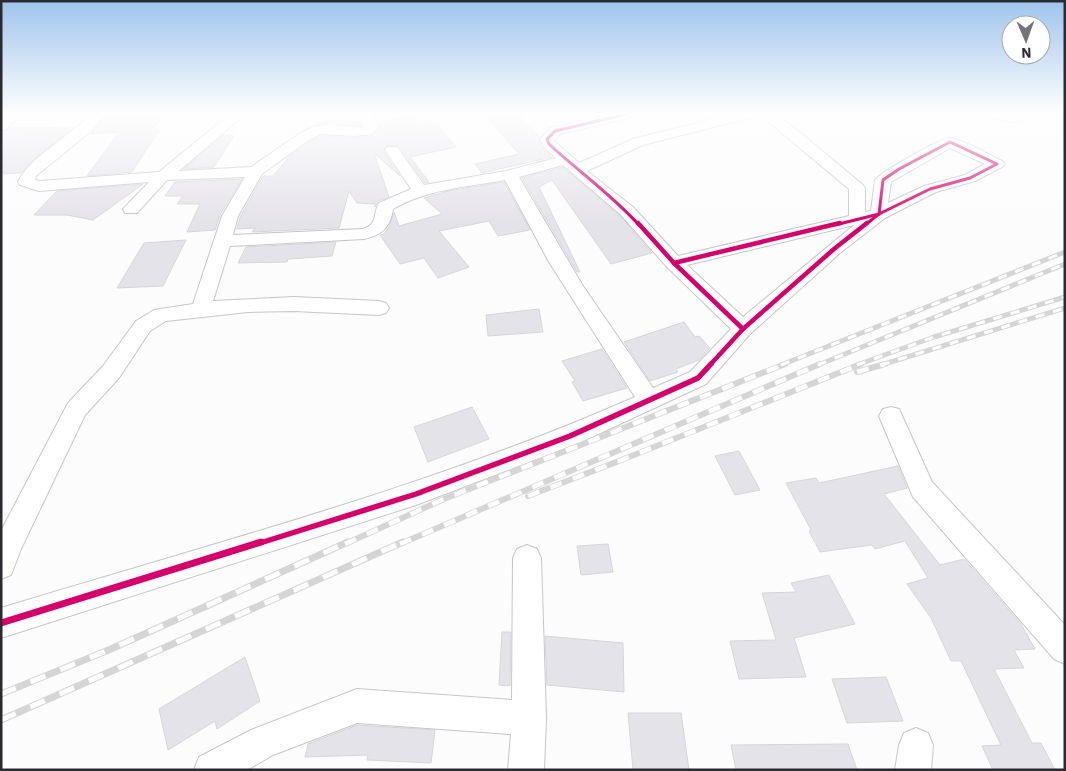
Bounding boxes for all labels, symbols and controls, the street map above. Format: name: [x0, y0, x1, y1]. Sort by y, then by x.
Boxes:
north arrow: [1001, 15, 1051, 65]
text: N: [1021, 44, 1032, 62]

